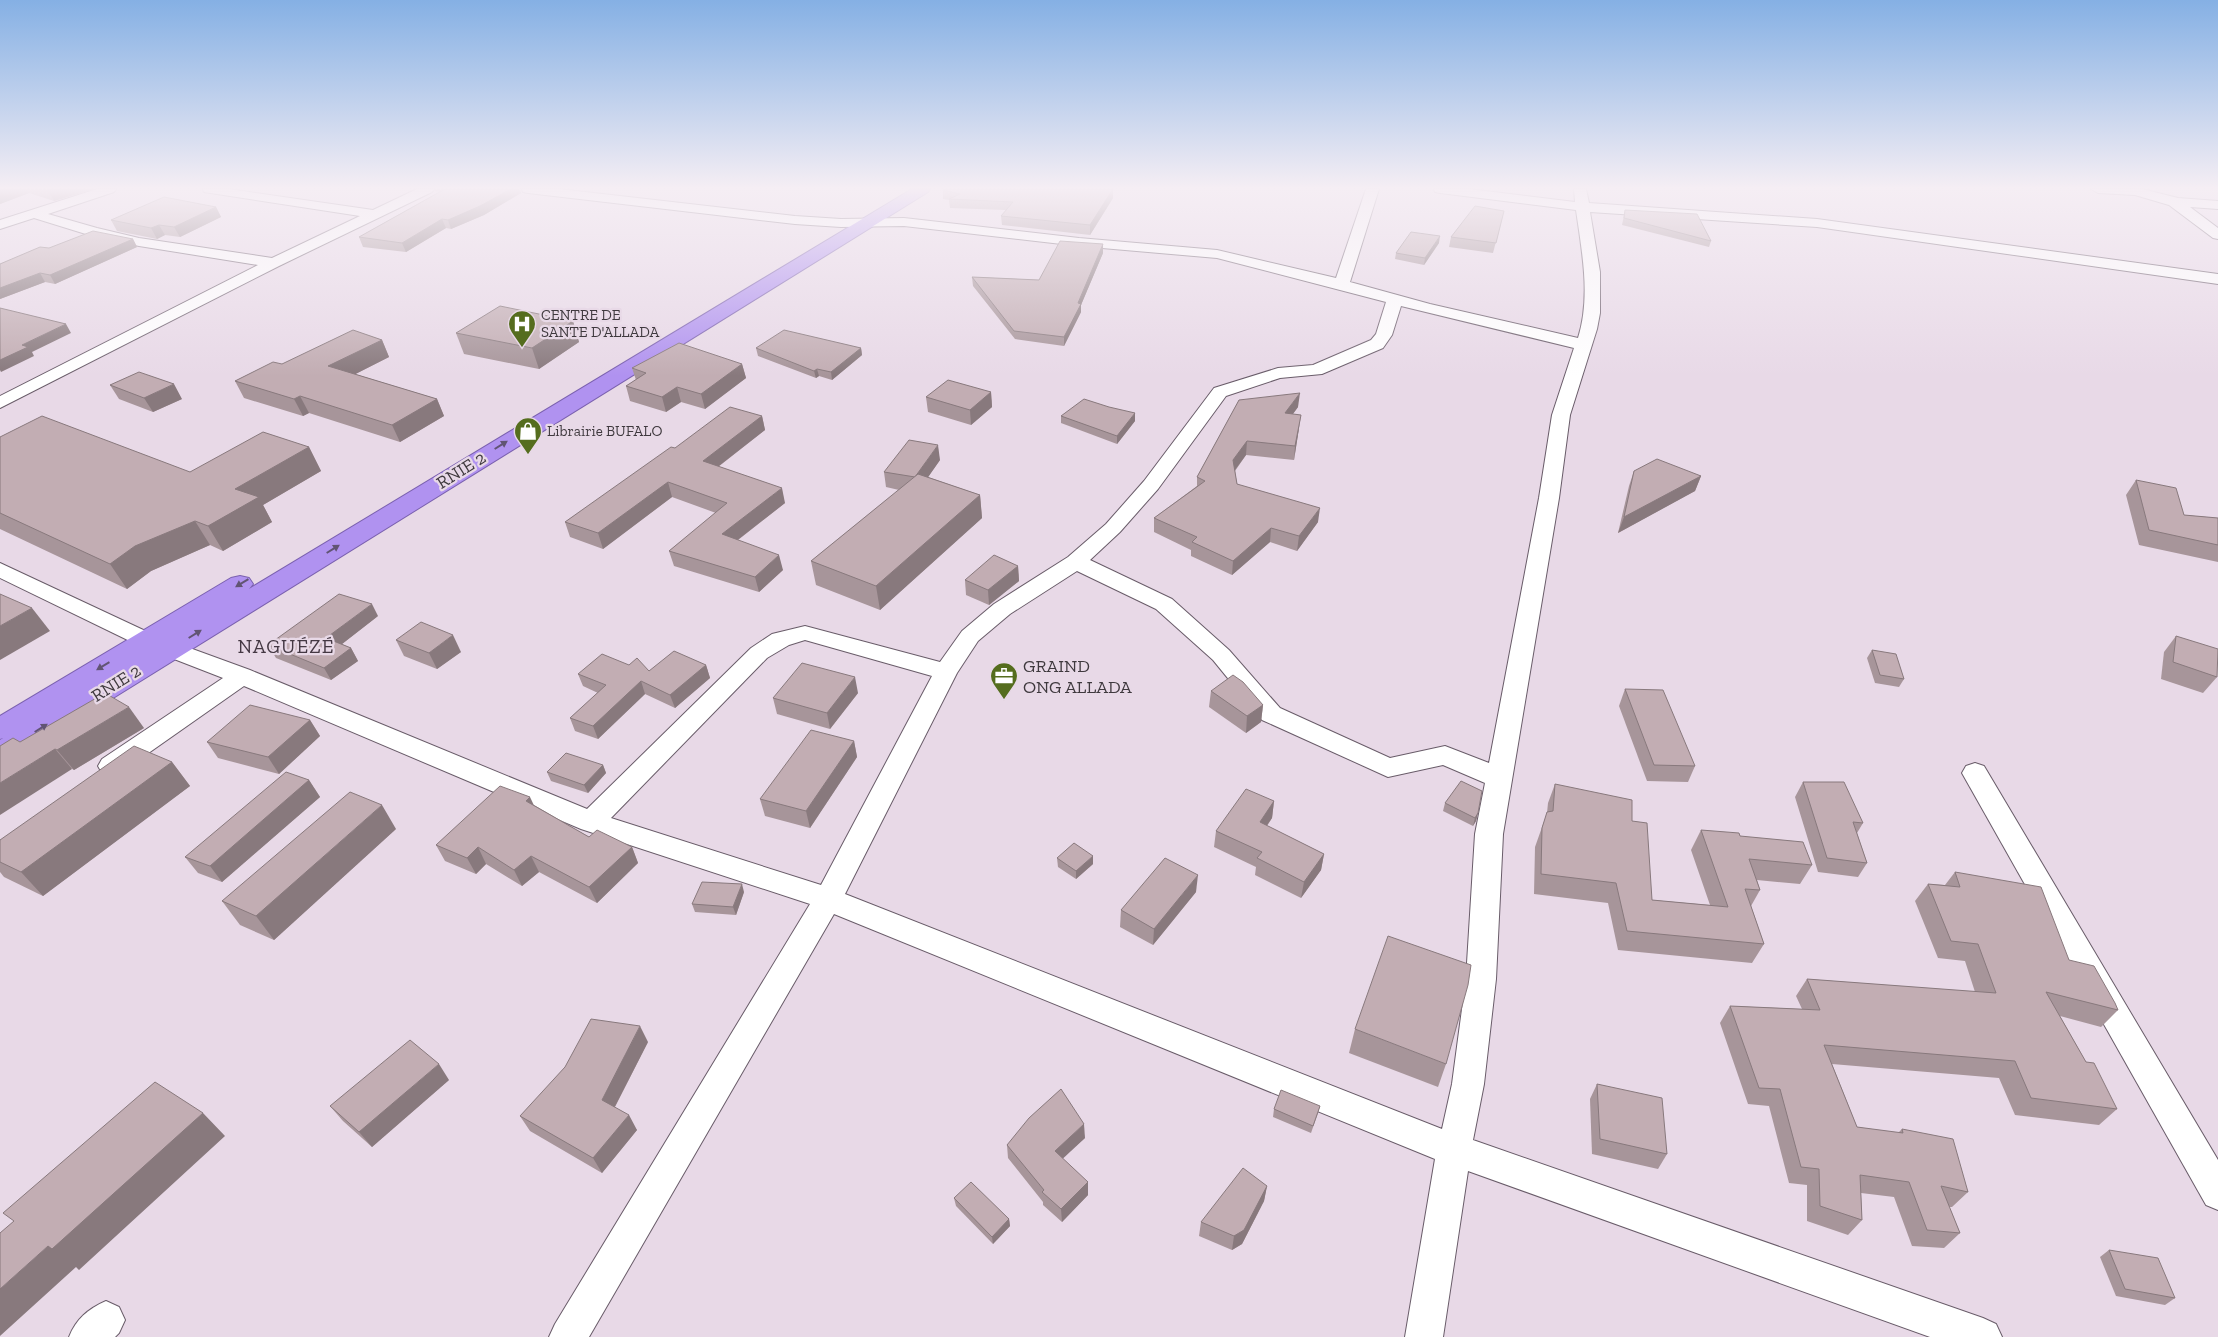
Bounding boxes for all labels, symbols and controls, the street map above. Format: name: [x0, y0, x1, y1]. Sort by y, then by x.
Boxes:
place label: CENTRE DE SANTE D'ALLADA: [541, 306, 659, 341]
hospital icon: CENTRE DE SANTE D'ALLADA: [507, 309, 537, 348]
shop icon: Librairie BUFALO: [513, 416, 543, 455]
place label: Librairie BUFALO: [547, 422, 662, 440]
one-way arrow: [495, 441, 508, 450]
street label: RNIE 2: [432, 446, 490, 494]
one-way arrow: [327, 544, 340, 553]
one-way arrow: [236, 578, 249, 587]
one-way arrow: [188, 629, 201, 639]
district label: NAGUÉZÉ: [237, 634, 335, 658]
place label: GRAIND ONG ALLADA: [1023, 655, 1132, 698]
street label: RNIE 2: [87, 659, 145, 707]
office icon: GRAIND ONG ALLADA: [989, 661, 1019, 700]
one-way arrow: [96, 662, 109, 671]
one-way arrow: [35, 724, 48, 733]

